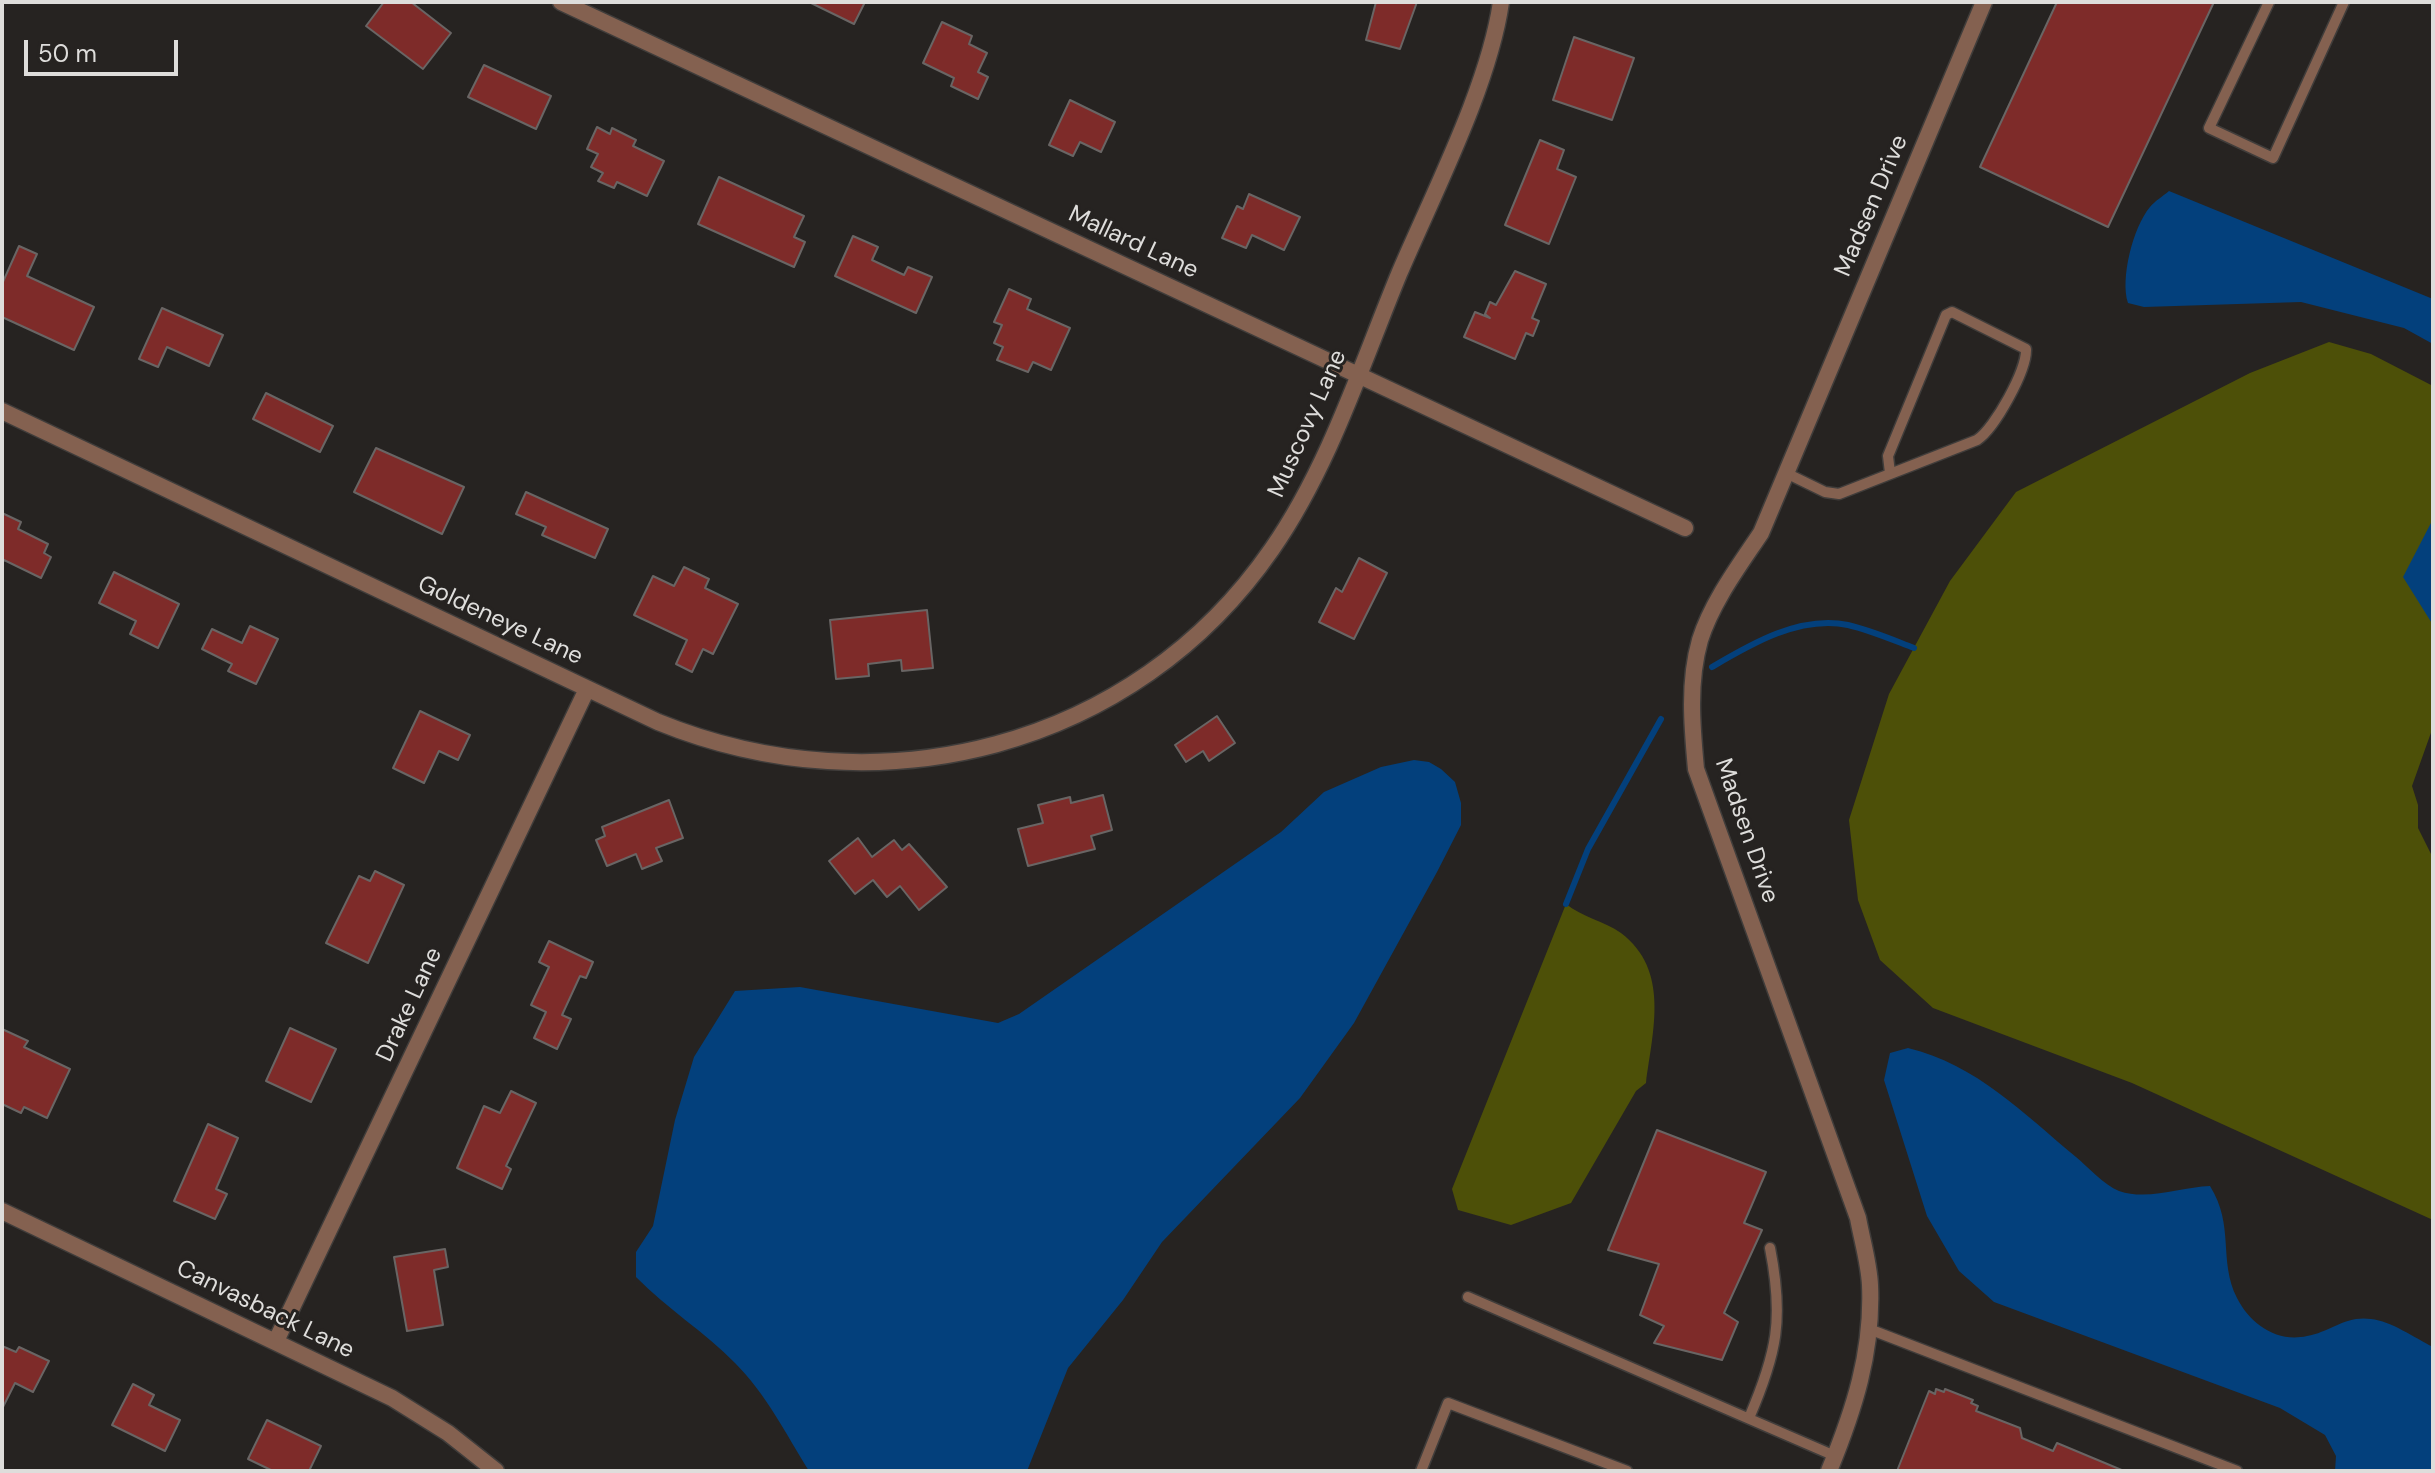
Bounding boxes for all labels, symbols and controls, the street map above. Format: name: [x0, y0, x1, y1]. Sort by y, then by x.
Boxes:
scale bar: [28, 24, 182, 74]
text: 50 m: [38, 38, 97, 69]
street label: Madsen Drive: [1829, 131, 1915, 281]
street label: Mallard Lane: [1063, 200, 1203, 286]
street label: Muscovy Lane: [1263, 346, 1353, 502]
street label: Goldeneye Lane: [413, 570, 587, 672]
street label: Madsen Drive: [1708, 755, 1784, 907]
street label: Drake Lane: [371, 943, 449, 1067]
street label: Canvasback Lane: [171, 1254, 359, 1366]

